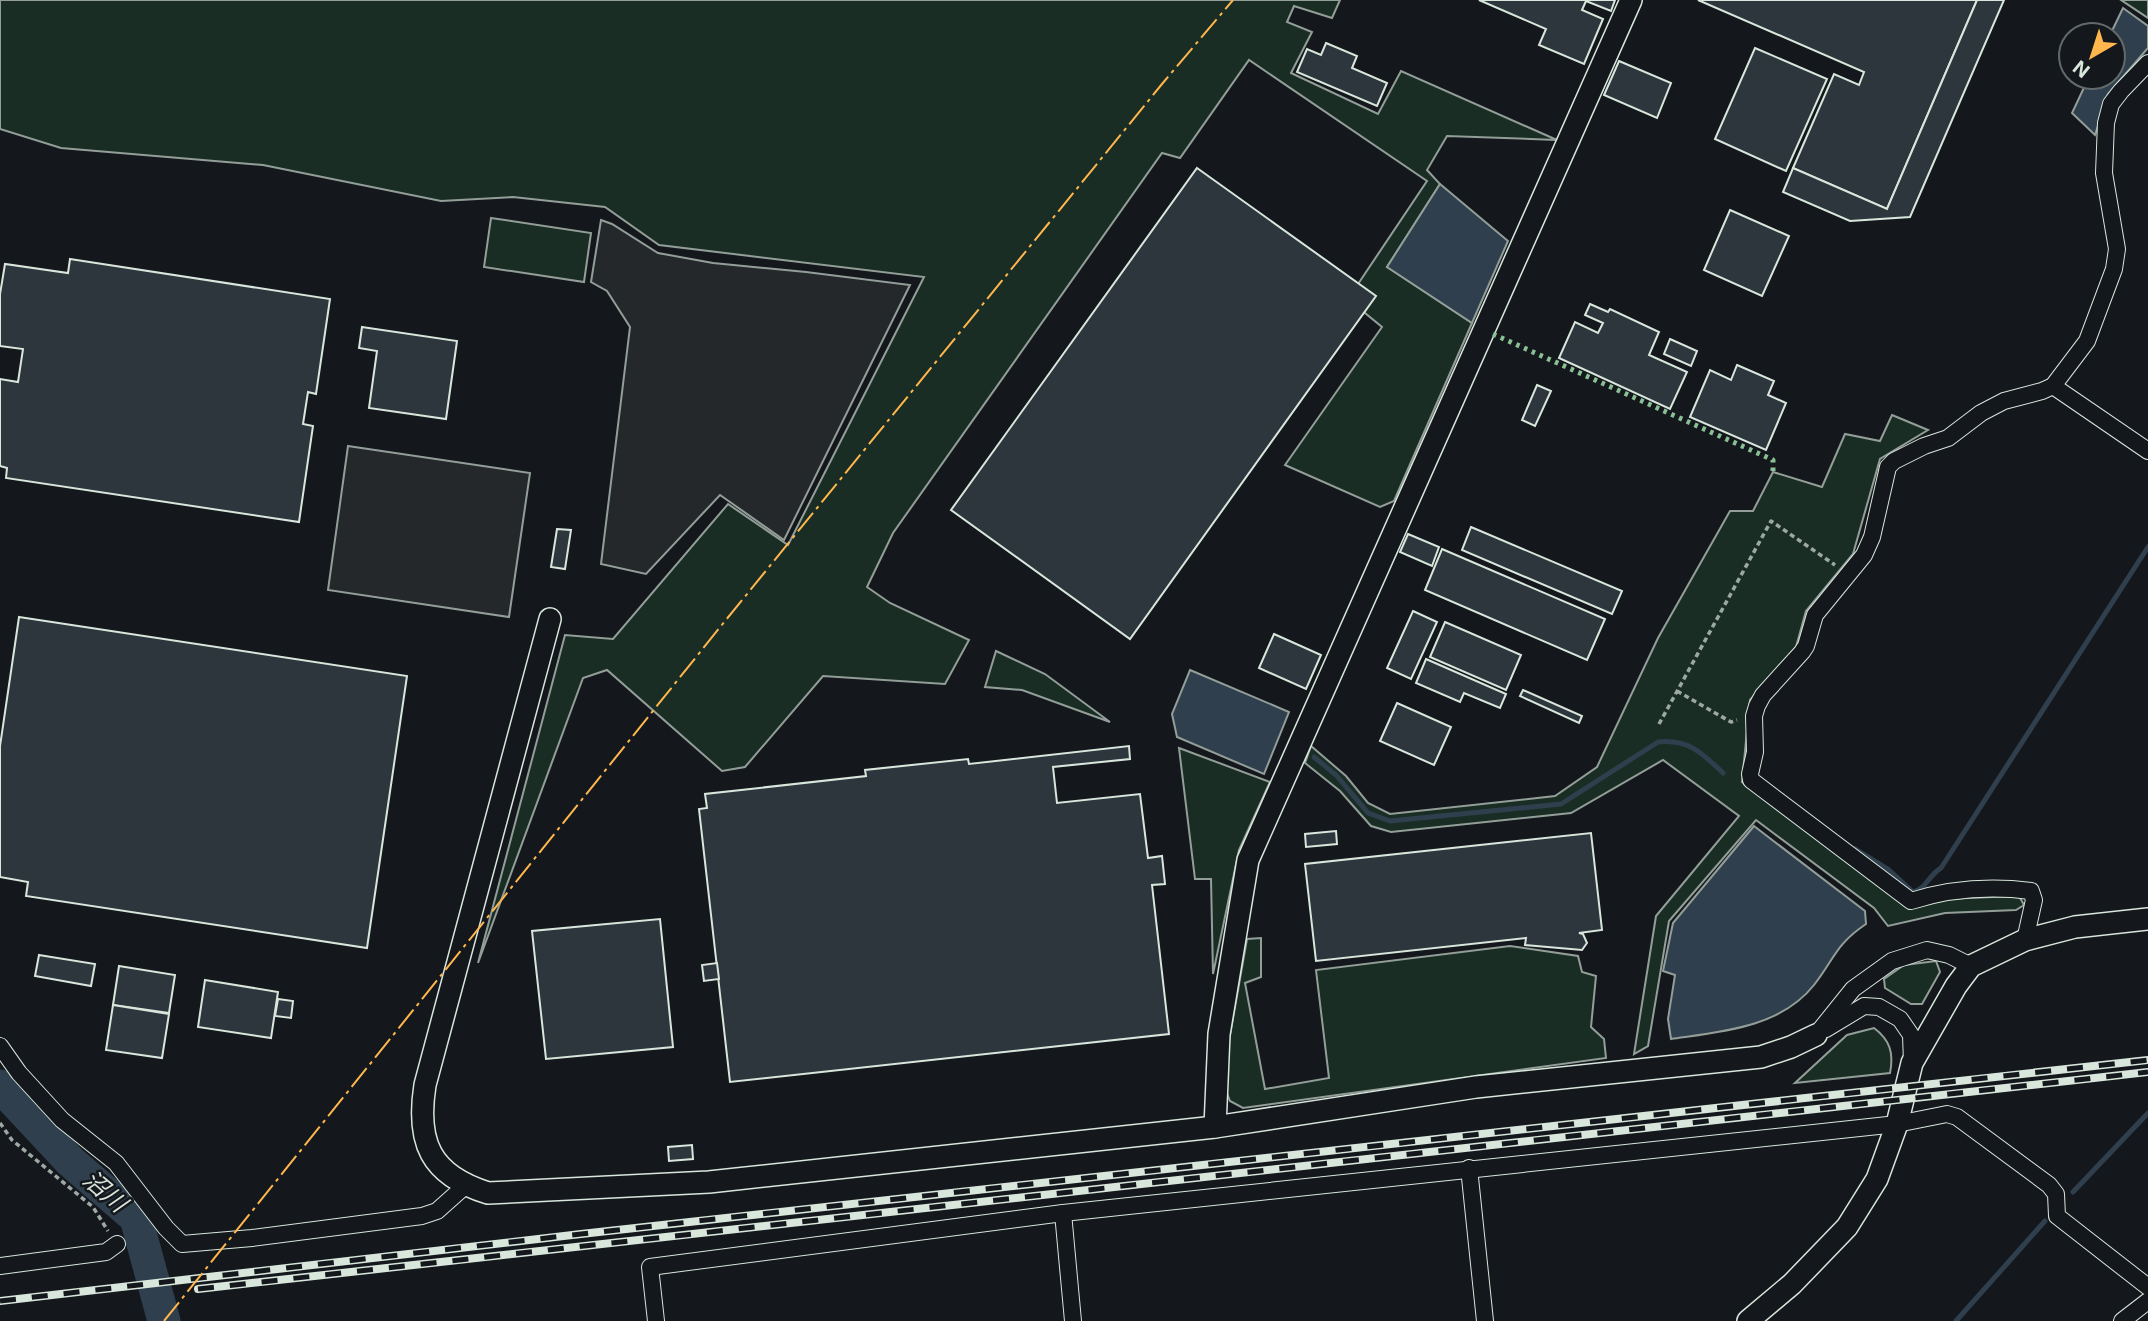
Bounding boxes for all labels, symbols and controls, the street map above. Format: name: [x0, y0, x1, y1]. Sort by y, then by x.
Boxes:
north arrow: [2057, 21, 2127, 91]
text: N: [2069, 55, 2094, 82]
water label: 沼川: [77, 1164, 135, 1220]

